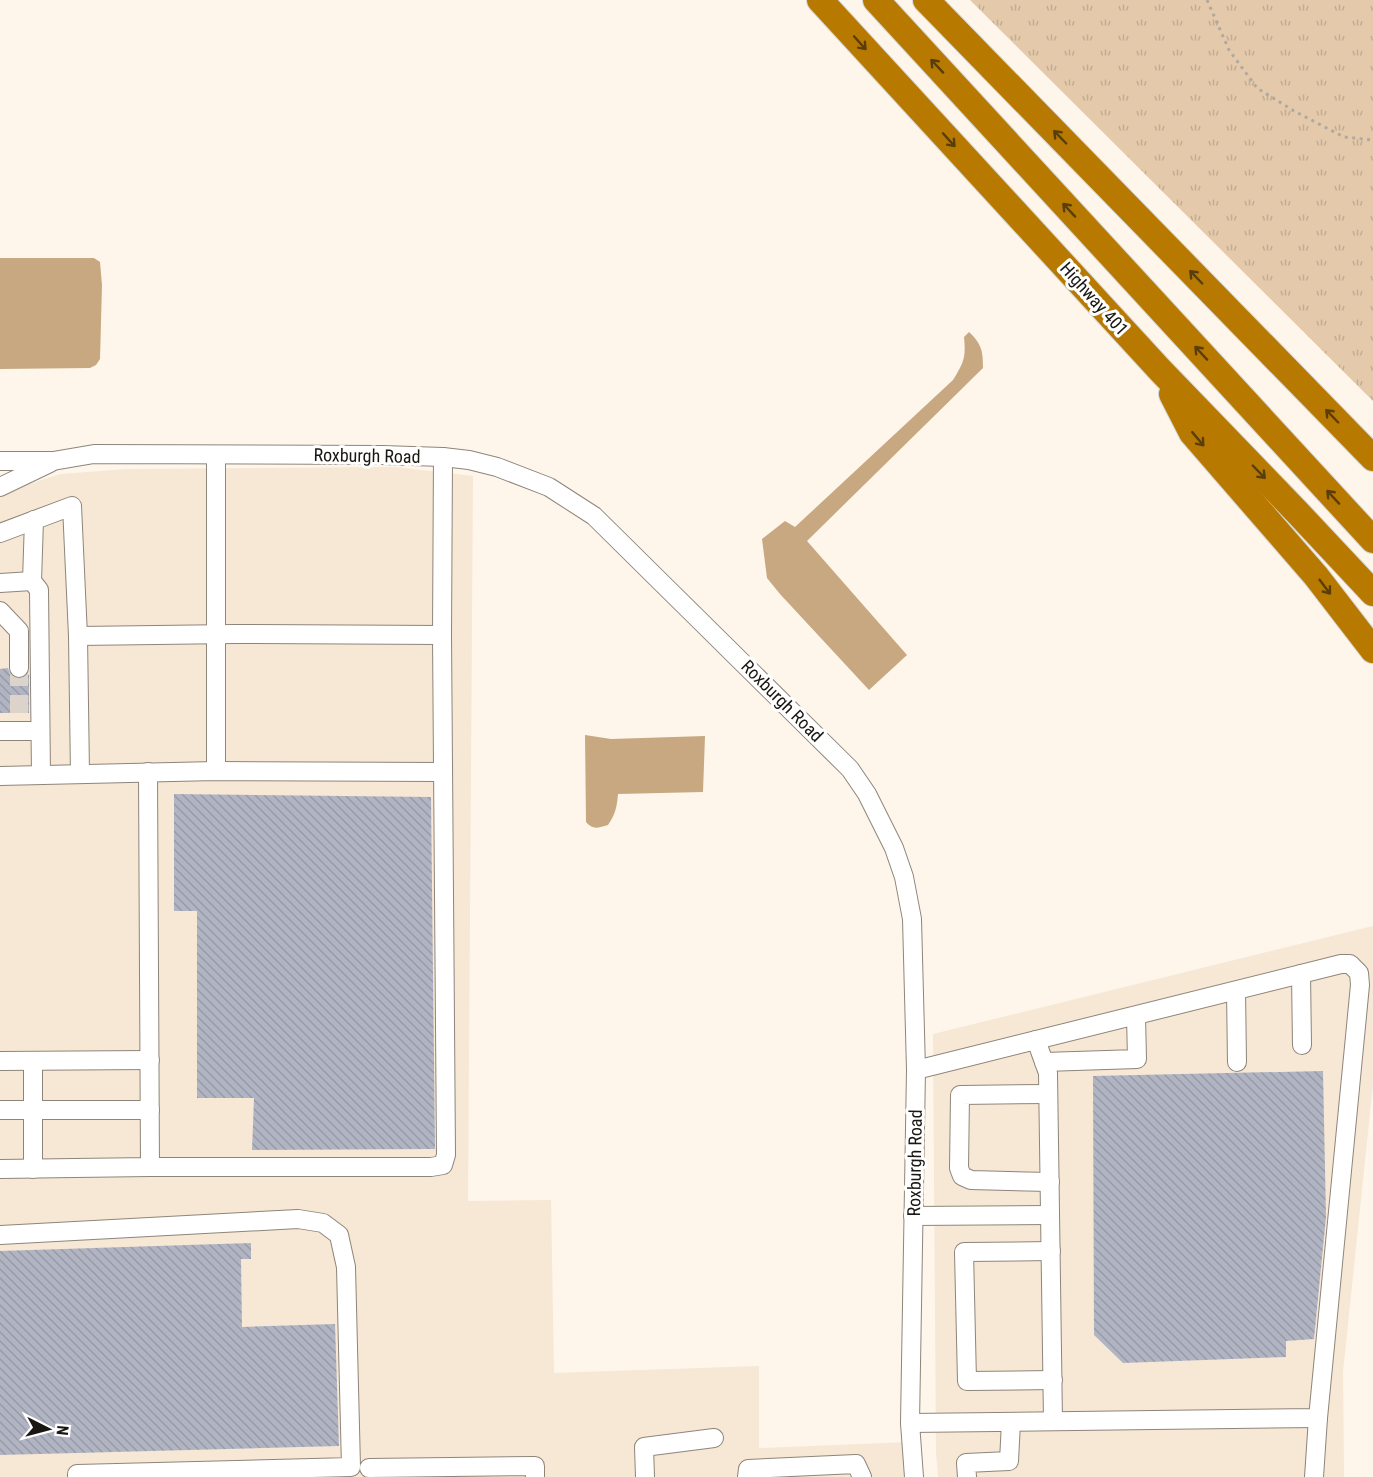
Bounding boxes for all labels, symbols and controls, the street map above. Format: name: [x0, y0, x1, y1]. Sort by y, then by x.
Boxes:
one-way arrow: [853, 35, 867, 50]
one-way arrow: [930, 59, 944, 74]
one-way arrow: [1052, 130, 1067, 145]
one-way arrow: [942, 132, 956, 147]
one-way arrow: [1062, 203, 1076, 218]
street label: Highway 401: [1056, 258, 1133, 340]
one-way arrow: [1189, 269, 1203, 284]
one-way arrow: [1194, 346, 1208, 361]
one-way arrow: [1325, 409, 1339, 424]
one-way arrow: [1191, 431, 1205, 446]
street label: Roxburgh Road: [313, 444, 421, 467]
one-way arrow: [1252, 465, 1266, 480]
one-way arrow: [1326, 490, 1340, 505]
one-way arrow: [1319, 579, 1331, 595]
street label: Roxburgh Road: [737, 655, 828, 746]
street label: Roxburgh Road: [903, 1109, 926, 1217]
north arrow: [18, 1399, 78, 1459]
text: N: [52, 1425, 72, 1436]

